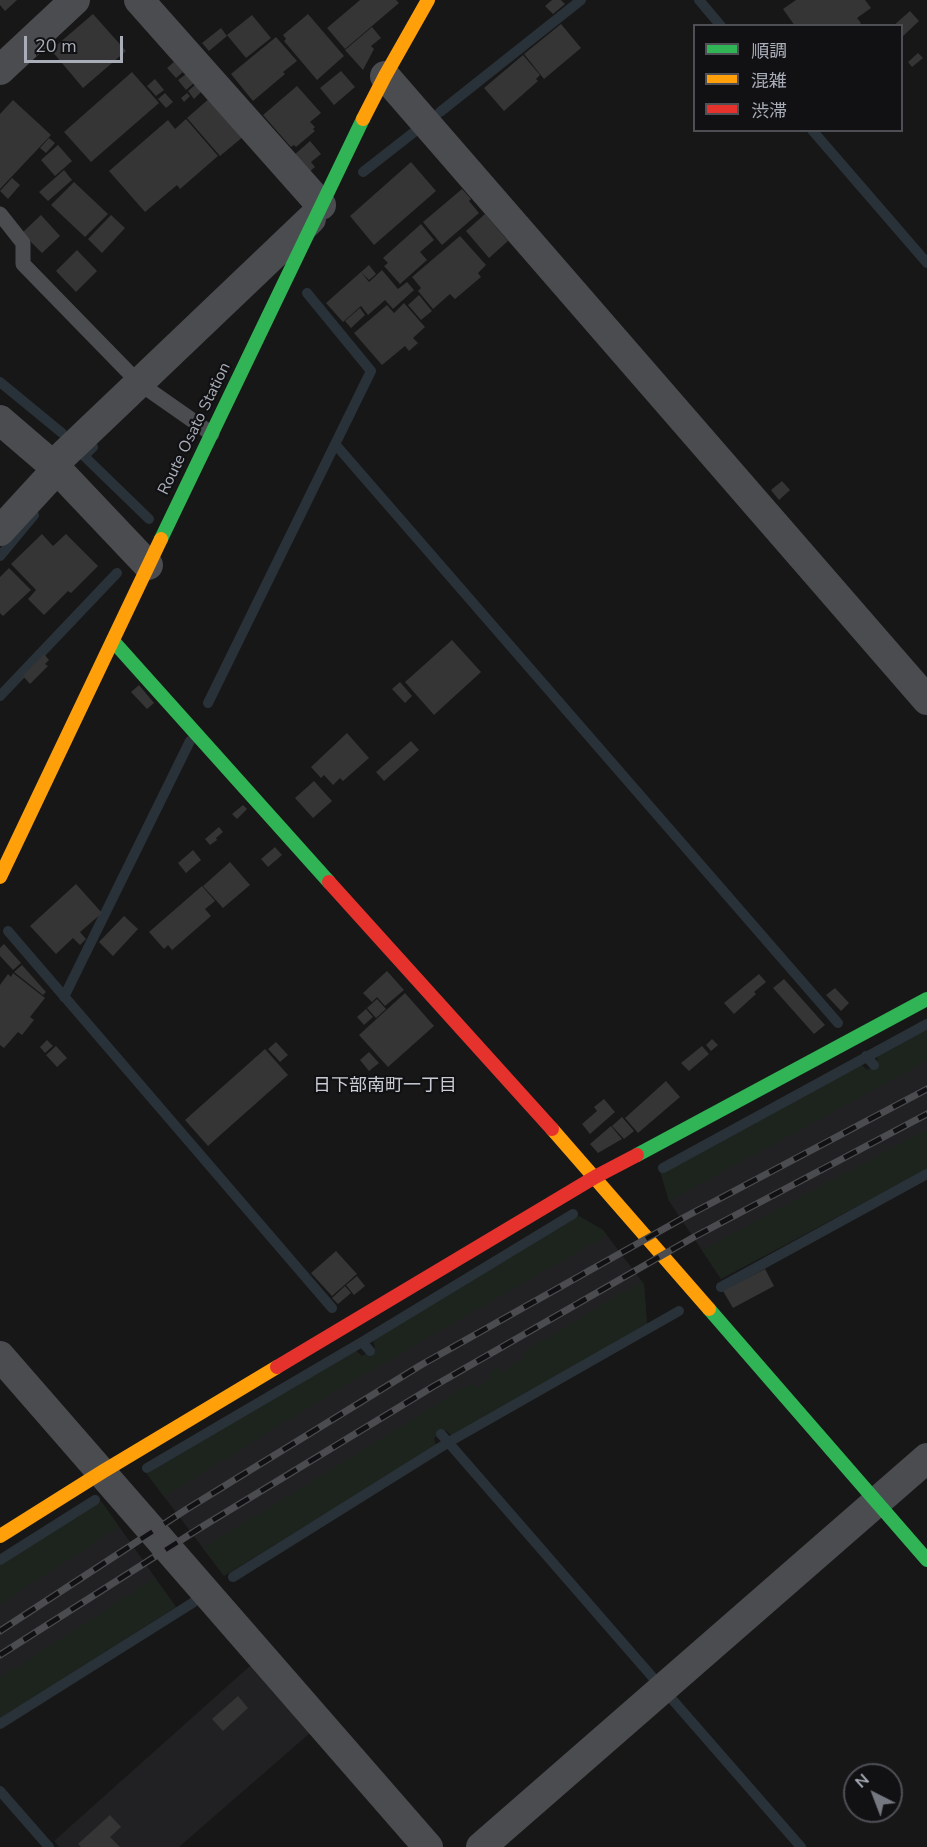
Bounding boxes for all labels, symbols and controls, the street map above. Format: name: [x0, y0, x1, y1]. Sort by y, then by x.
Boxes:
scale bar: [27, 24, 126, 62]
legend: [693, 24, 903, 132]
text: 20 m: [35, 34, 77, 58]
text: 順調: [751, 39, 787, 63]
text: 混雑: [751, 69, 787, 93]
text: 渋滞: [751, 99, 787, 123]
street label: Route Osato Station: [155, 360, 235, 498]
district label: 日下部南町一丁目: [313, 1076, 457, 1098]
north arrow: [843, 1763, 903, 1823]
text: N: [850, 1769, 874, 1793]

